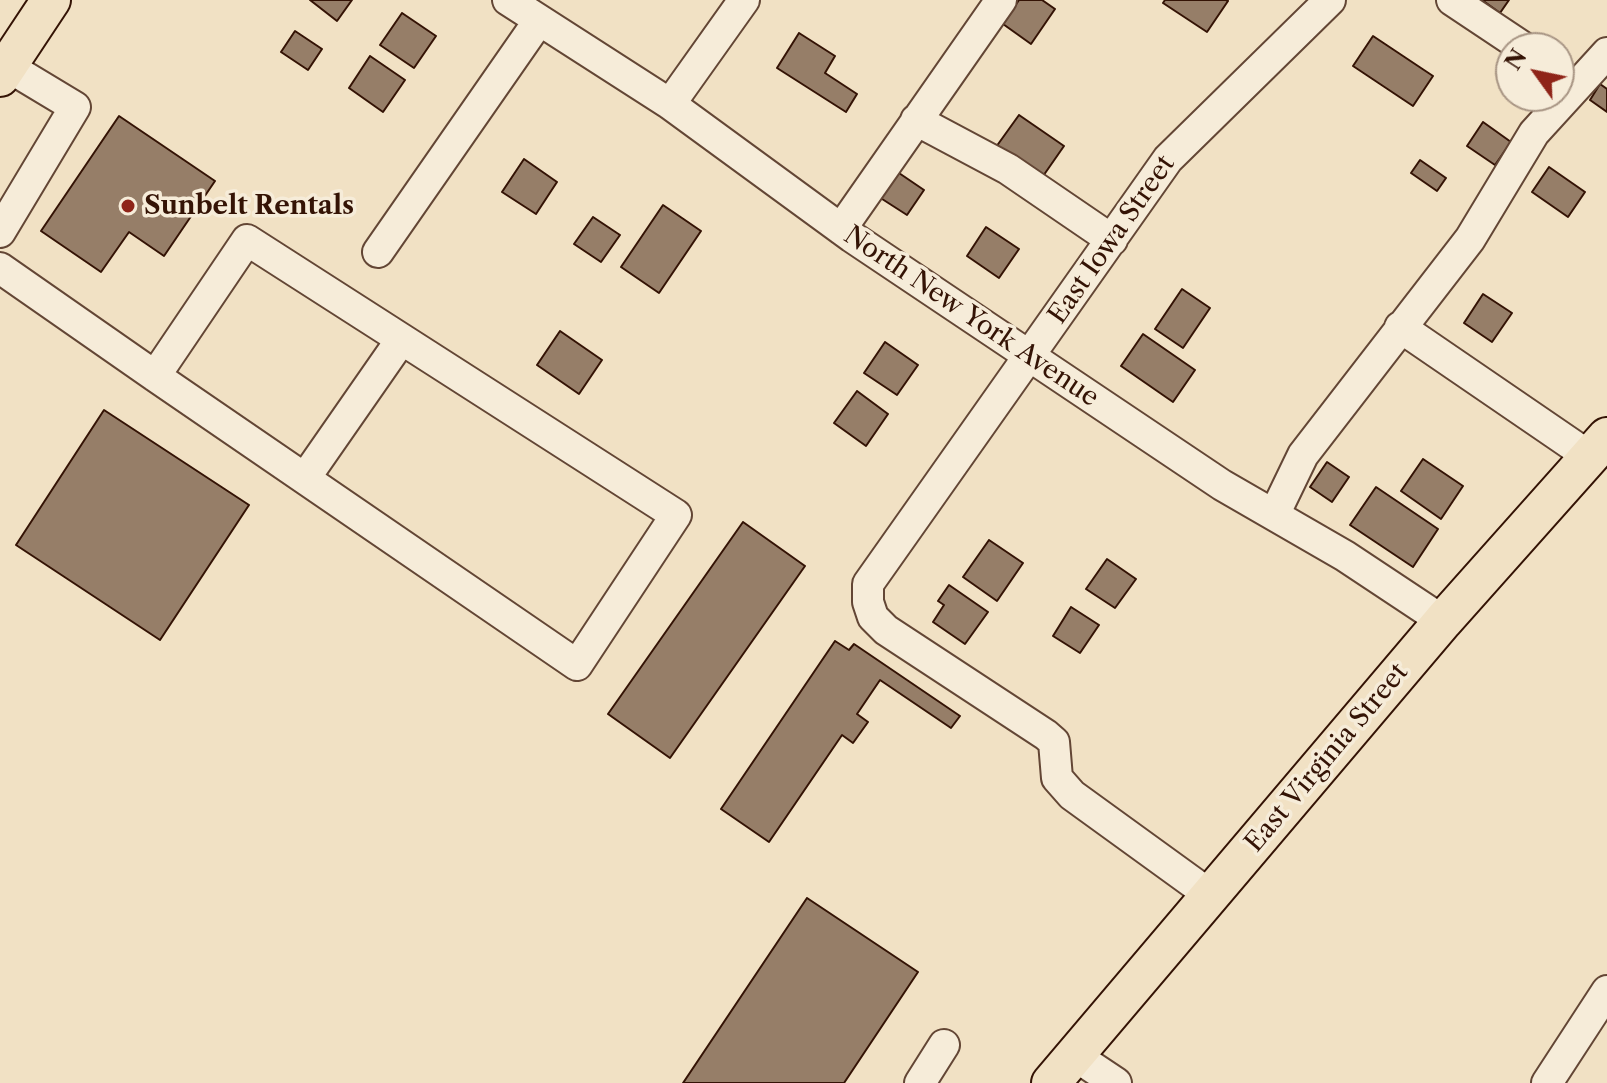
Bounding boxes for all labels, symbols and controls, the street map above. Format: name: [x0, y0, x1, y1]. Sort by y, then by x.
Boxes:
north arrow: [1495, 32, 1575, 112]
text: N: [1500, 44, 1533, 75]
street label: East Iowa Street: [1042, 150, 1182, 330]
place label: Sunbelt Rentals: [144, 190, 354, 222]
marker: Sunbelt Rentals: [119, 197, 137, 215]
street label: North New York Avenue: [838, 220, 1104, 414]
street label: East Virginia Street: [1239, 657, 1415, 859]

